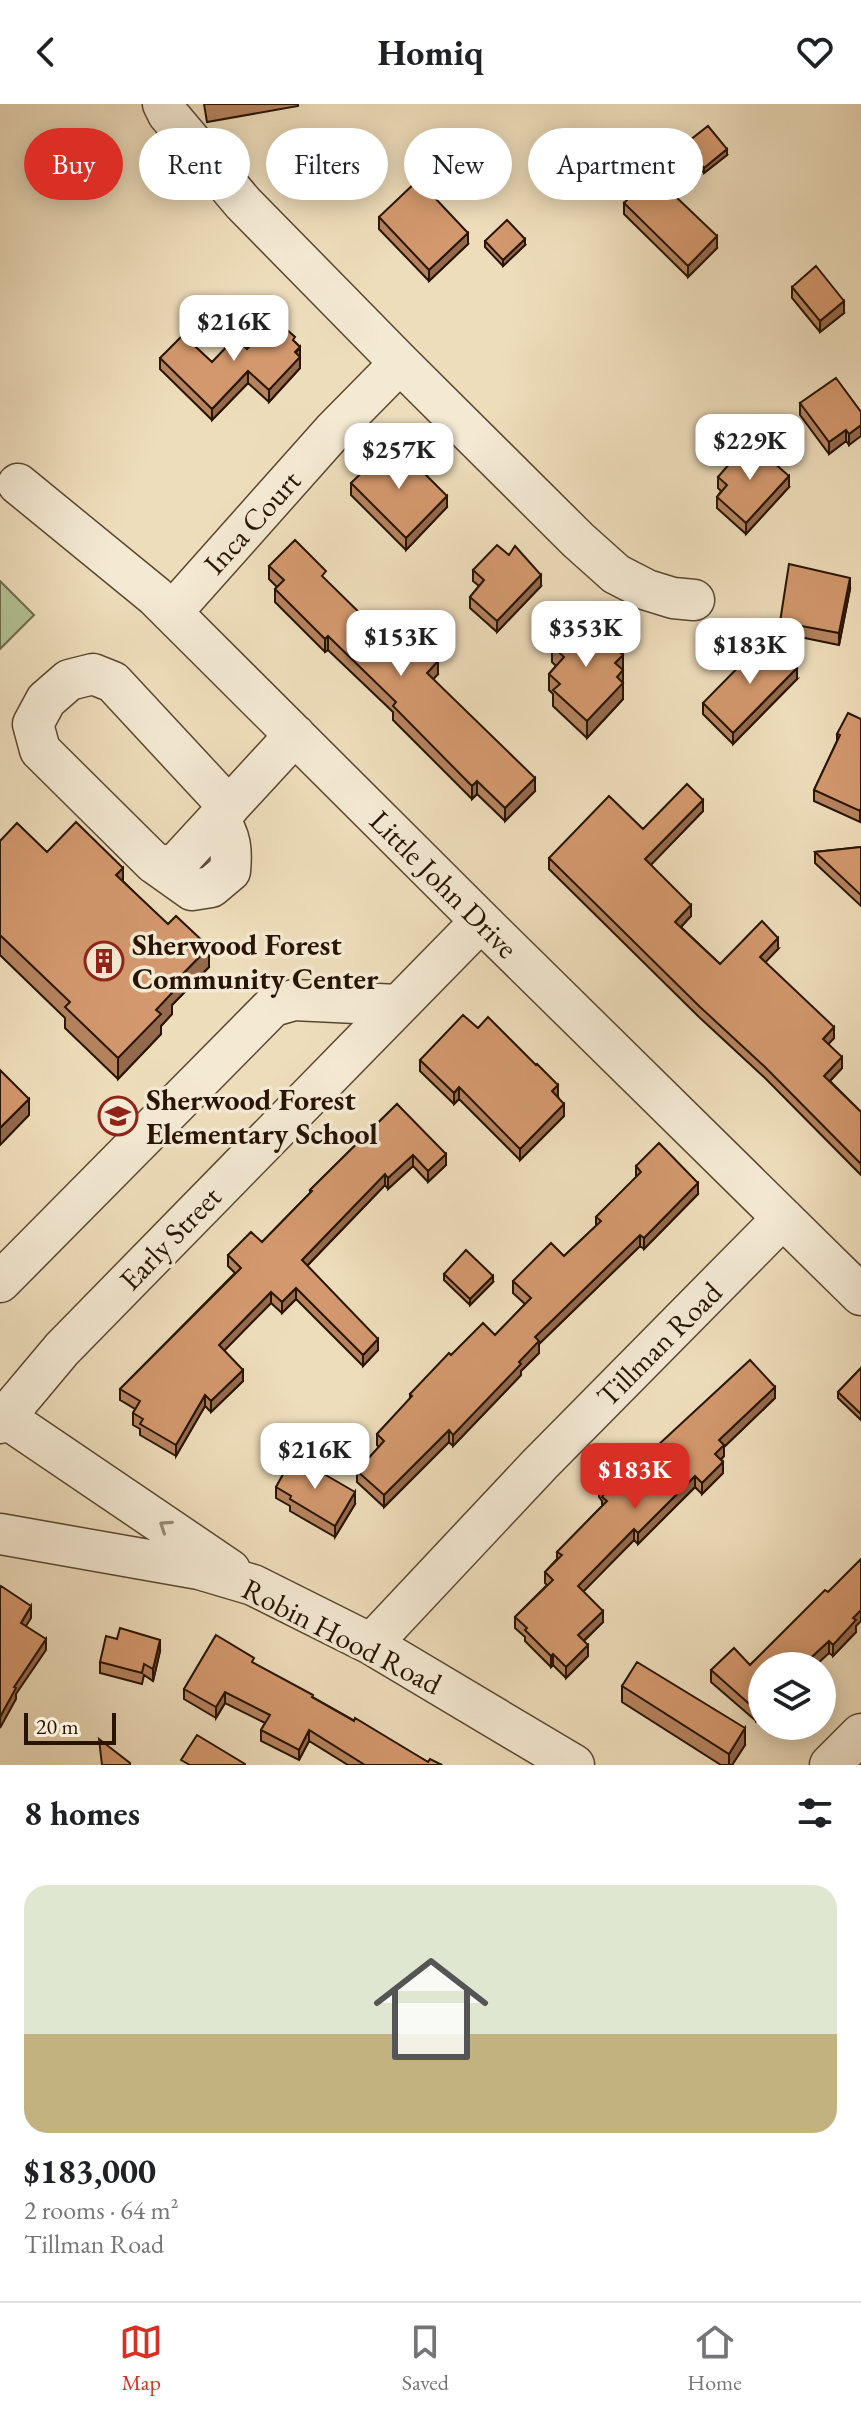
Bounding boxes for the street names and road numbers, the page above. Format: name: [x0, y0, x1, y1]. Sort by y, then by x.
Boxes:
street label: Inca Court: [195, 461, 309, 582]
street label: Little John Drive: [361, 801, 527, 967]
street label: Early Street: [111, 1177, 230, 1298]
street label: Tillman Road: [588, 1272, 731, 1415]
street label: Robin Hood Road: [236, 1569, 449, 1703]

